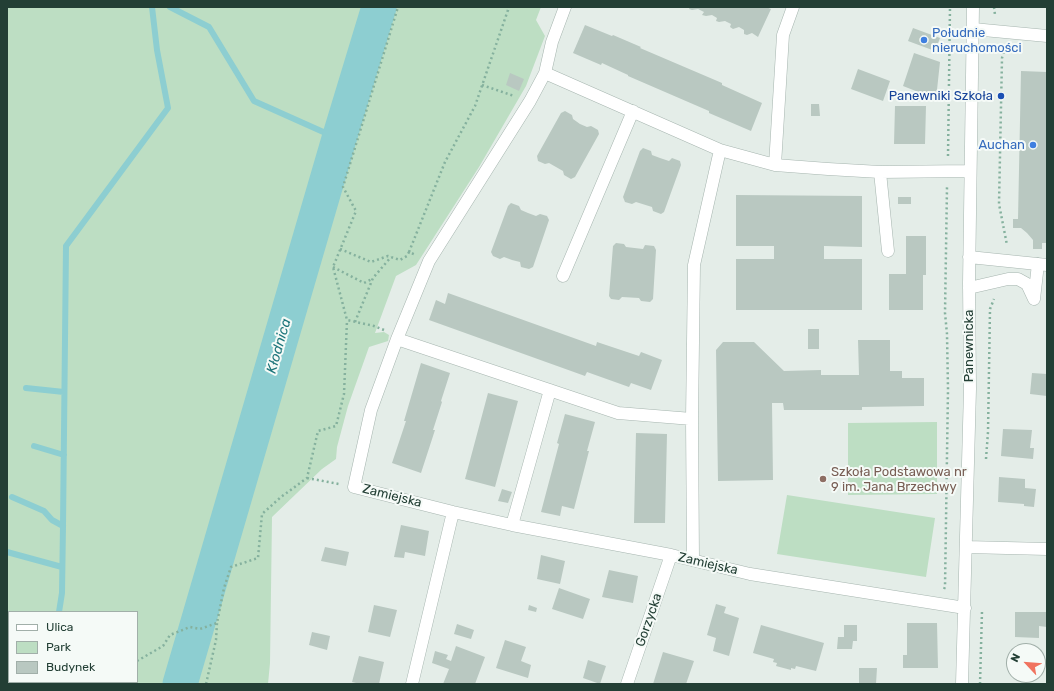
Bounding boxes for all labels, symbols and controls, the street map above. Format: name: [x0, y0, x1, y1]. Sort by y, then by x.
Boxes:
place label: Południe nieruchomości: [932, 25, 1022, 56]
marker: Południe nieruchomości: [919, 35, 929, 45]
place label: Panewniki Szkoła: [889, 88, 993, 104]
marker: Panewniki Szkoła: [996, 91, 1006, 101]
place label: Auchan: [978, 137, 1025, 153]
marker: Auchan: [1028, 140, 1038, 150]
street label: Panewnicka: [961, 310, 977, 382]
water label: Kłodnica: [263, 317, 295, 375]
place label: Szkoła Podstawowa nr 9 im. Jana Brzechwy: [831, 464, 967, 495]
marker: Szkoła Podstawowa nr 9 im. Jana Brzechwy: [818, 474, 828, 484]
street label: Zamiejska: [361, 481, 423, 511]
street label: Zamiejska: [677, 550, 739, 578]
street label: Gorzycka: [633, 591, 665, 649]
legend: [8, 611, 138, 683]
text: Ulica: [46, 620, 73, 634]
text: Park: [46, 640, 71, 654]
north arrow: [1006, 643, 1046, 683]
text: N: [1008, 652, 1023, 664]
text: Budynek: [46, 660, 95, 674]

